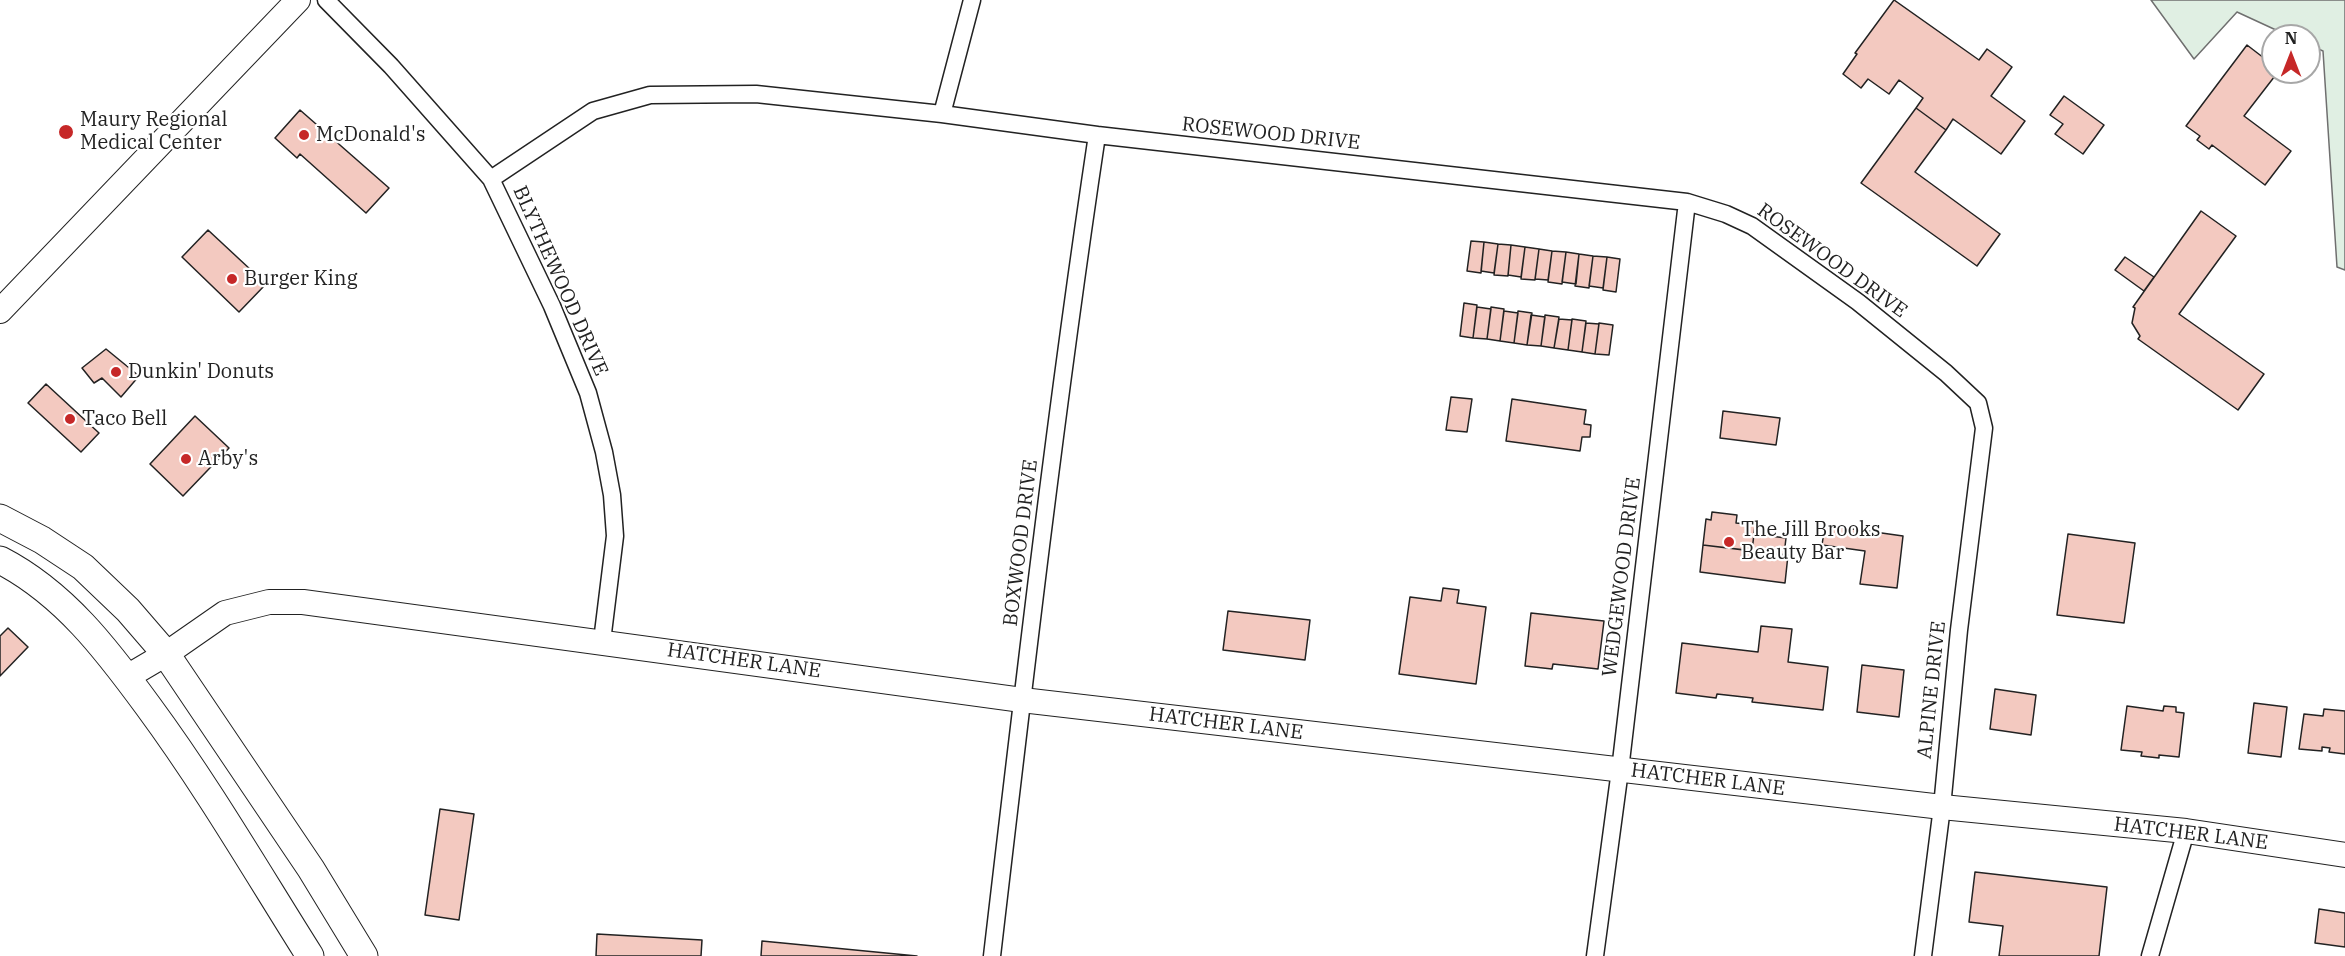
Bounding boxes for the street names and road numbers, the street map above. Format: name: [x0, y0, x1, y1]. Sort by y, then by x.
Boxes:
street label: ROSEWOOD DRIVE: [1181, 113, 1361, 155]
street label: BLYTHEWOOD DRIVE: [507, 182, 613, 380]
street label: ROSEWOOD DRIVE: [1752, 199, 1912, 323]
street label: BOXWOOD DRIVE: [999, 458, 1043, 628]
street label: WEDGEWOOD DRIVE: [1598, 476, 1646, 678]
street label: ALPINE DRIVE: [1913, 620, 1951, 760]
street label: HATCHER LANE: [666, 638, 822, 684]
street label: HATCHER LANE: [1148, 703, 1304, 745]
street label: HATCHER LANE: [1630, 759, 1786, 801]
street label: HATCHER LANE: [2113, 813, 2269, 855]

